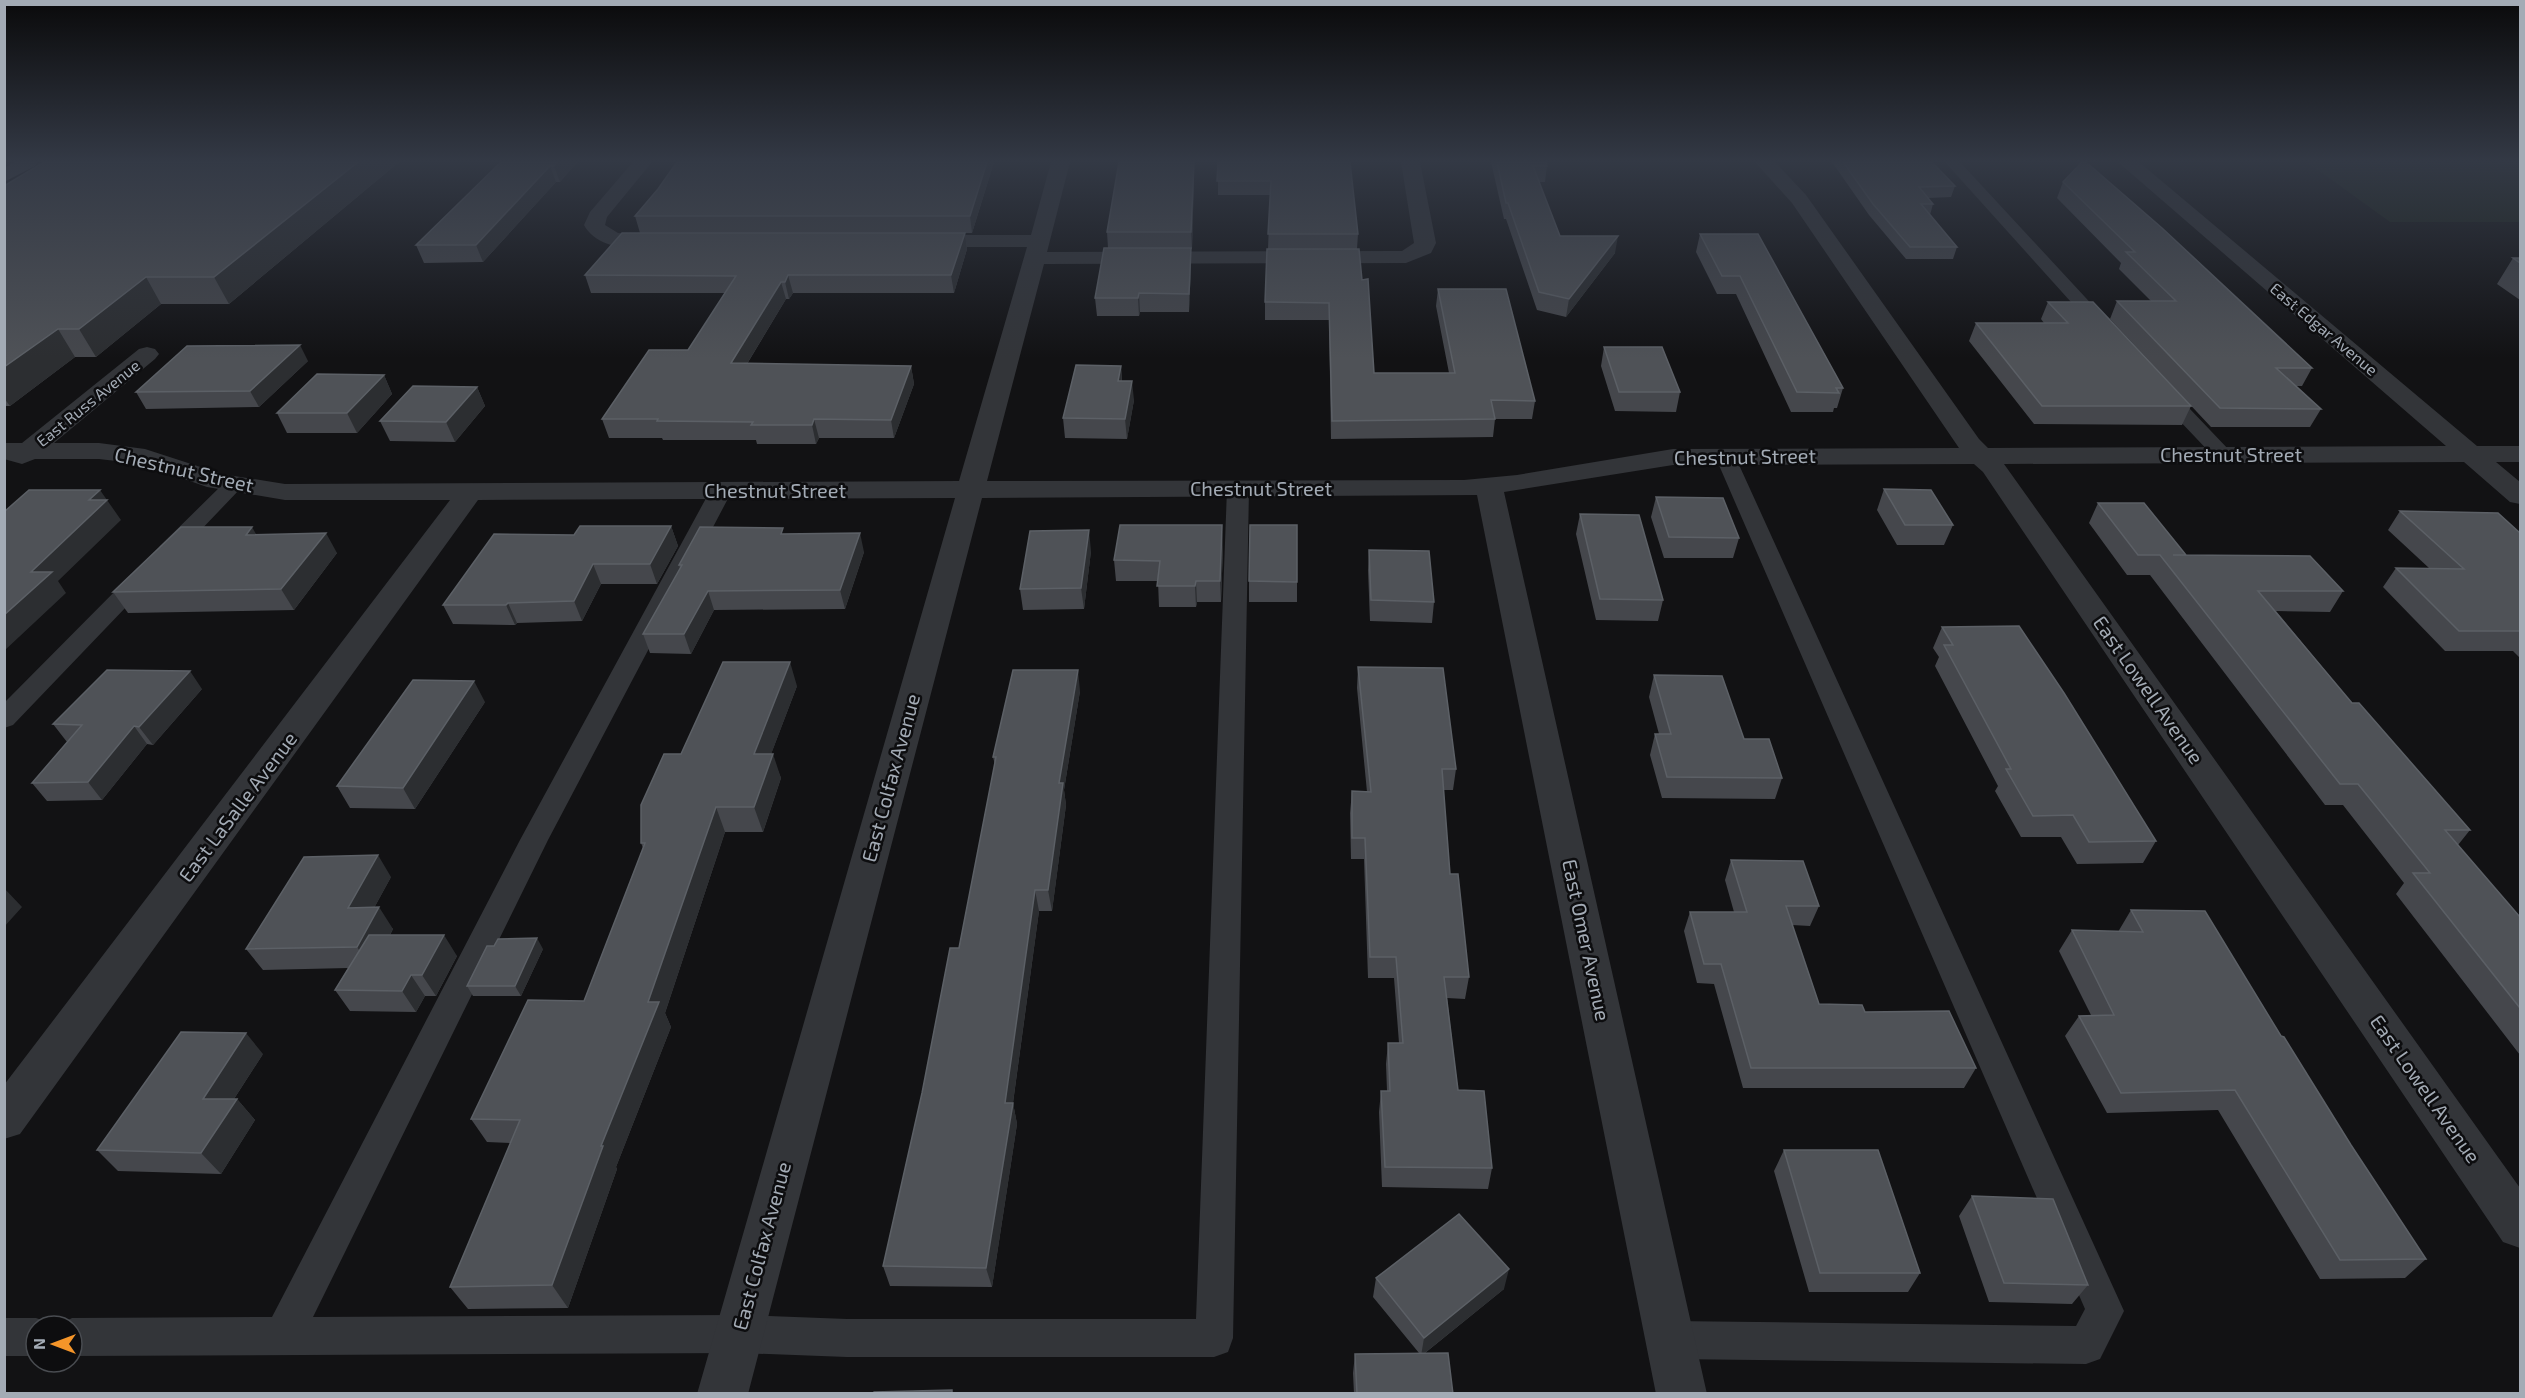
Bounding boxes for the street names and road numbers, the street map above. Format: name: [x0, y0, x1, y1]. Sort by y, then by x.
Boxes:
street label: East Edgar Avenue: [2267, 278, 2382, 379]
street label: East Russ Avenue: [32, 355, 143, 450]
street label: Chestnut Street: [112, 441, 257, 497]
street label: Chestnut Street: [2160, 442, 2302, 466]
street label: Chestnut Street: [1674, 443, 1817, 469]
street label: Chestnut Street: [1190, 476, 1332, 500]
street label: Chestnut Street: [704, 478, 846, 502]
street label: East Lowell Avenue: [2089, 611, 2209, 768]
street label: East Colfax Avenue: [856, 691, 924, 864]
street label: East LaSalle Avenue: [173, 727, 301, 886]
street label: East Omer Avenue: [1558, 857, 1616, 1023]
street label: East Lowell Avenue: [2366, 1010, 2486, 1167]
street label: East Colfax Avenue: [727, 1159, 795, 1332]

